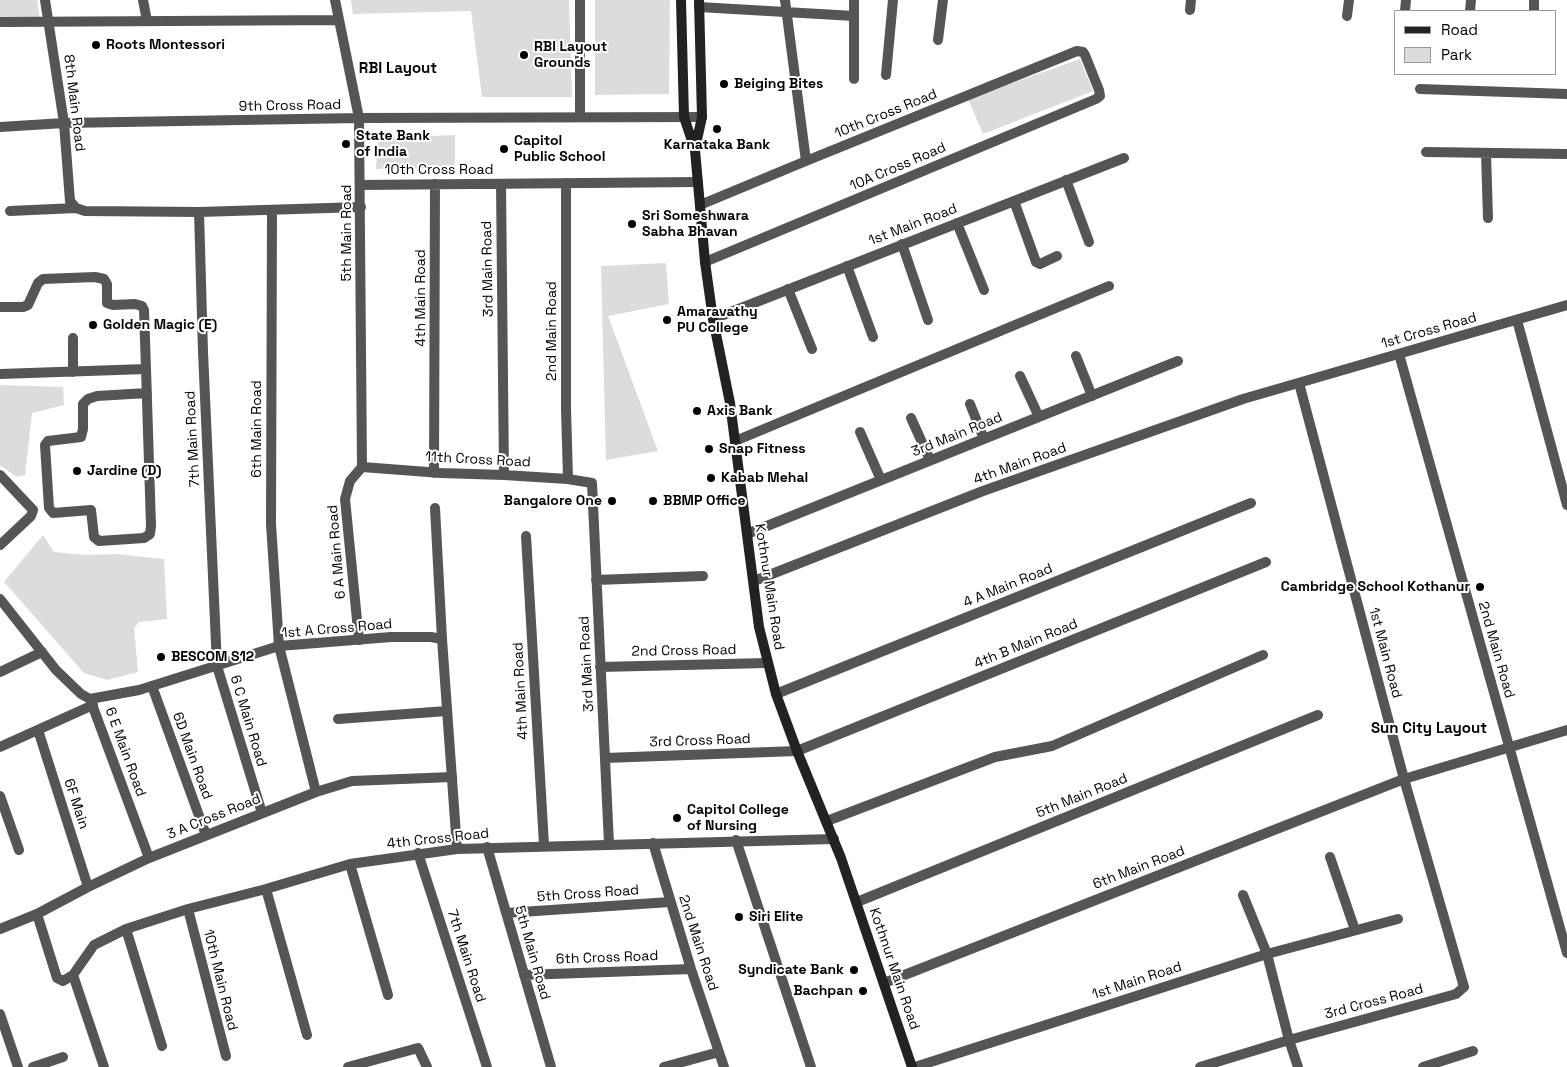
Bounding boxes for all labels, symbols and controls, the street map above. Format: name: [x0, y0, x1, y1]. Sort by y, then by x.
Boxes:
legend: [1394, 10, 1557, 75]
text: Road: [1441, 20, 1478, 39]
place label: Roots Montessori: [106, 37, 225, 53]
marker: Roots Montessori: [90, 39, 102, 51]
place label: RBI Layout Grounds: [534, 39, 607, 72]
text: Park: [1441, 45, 1472, 64]
marker: RBI Layout Grounds: [518, 49, 530, 61]
street label: 8th Main Road: [60, 54, 88, 152]
district label: RBI Layout: [359, 60, 437, 78]
place label: Beiging Bites: [734, 76, 823, 92]
marker: Beiging Bites: [718, 78, 730, 90]
street label: 10th Cross Road: [832, 86, 940, 142]
street label: 9th Cross Road: [239, 97, 341, 115]
marker: Karnataka Bank: [711, 123, 723, 135]
place label: State Bank of India: [356, 128, 430, 160]
place label: Capitol Public School: [514, 133, 605, 166]
place label: Karnataka Bank: [664, 137, 770, 153]
marker: State Bank of India: [340, 138, 352, 150]
street label: 10A Cross Road: [847, 139, 949, 195]
marker: Capitol Public School: [498, 143, 510, 155]
street label: 10th Cross Road: [385, 162, 493, 178]
street label: 5th Main Road: [339, 184, 355, 282]
street label: 1st Main Road: [866, 200, 960, 250]
place label: Sri Someshwara Sabha Bhavan: [642, 208, 749, 240]
marker: Sri Someshwara Sabha Bhavan: [626, 218, 638, 230]
street label: 3rd Main Road: [479, 221, 497, 317]
street label: 4th Main Road: [413, 249, 429, 347]
street label: 2nd Main Road: [544, 281, 560, 381]
place label: Amaravathy PU College: [677, 304, 758, 336]
street label: 1st Cross Road: [1379, 309, 1479, 353]
marker: Amaravathy PU College: [661, 314, 673, 326]
place label: Golden Magic (E): [103, 317, 217, 333]
marker: Golden Magic (E): [87, 319, 99, 331]
street label: 6th Main Road: [249, 380, 265, 478]
street label: 7th Main Road: [182, 390, 204, 488]
place label: Axis Bank: [707, 403, 773, 419]
marker: Axis Bank: [691, 405, 703, 417]
street label: 3rd Main Road: [909, 409, 1005, 461]
street label: 4th Main Road: [971, 439, 1069, 489]
place label: Snap Fitness: [719, 441, 806, 457]
marker: Snap Fitness: [703, 443, 715, 455]
street label: 11th Cross Road: [425, 449, 531, 471]
place label: Jardine (D): [87, 463, 162, 479]
marker: Jardine (D): [71, 465, 83, 477]
place label: Kabab Mehal: [721, 470, 808, 486]
marker: Kabab Mehal: [705, 472, 717, 484]
place label: Bangalore One: [504, 493, 602, 509]
place label: BBMP Office: [663, 493, 746, 509]
marker: Bangalore One: [606, 495, 618, 507]
marker: BBMP Office: [647, 495, 659, 507]
street label: 6 A Main Road: [325, 504, 349, 600]
street label: Kothnur Main Road: [751, 523, 787, 651]
street label: 4 A Main Road: [961, 560, 1055, 612]
place label: Cambridge School Kothanur: [1281, 579, 1470, 595]
marker: Cambridge School Kothanur: [1474, 581, 1486, 593]
street label: 2nd Main Road: [1474, 600, 1518, 700]
street label: 1st Main Road: [1365, 606, 1405, 700]
street label: 1st A Cross Road: [281, 616, 393, 642]
street label: 3rd Main Road: [576, 616, 598, 712]
street label: 4th B Main Road: [972, 616, 1080, 672]
street label: 4th Main Road: [510, 642, 532, 740]
street label: 2nd Cross Road: [631, 642, 737, 660]
place label: BESCOM S12: [171, 649, 254, 665]
marker: BESCOM S12: [155, 651, 167, 663]
street label: 6 C Main Road: [226, 673, 270, 769]
street label: 6 E Main Road: [101, 705, 149, 799]
street label: 6D Main Road: [168, 710, 216, 802]
district label: Sun City Layout: [1371, 720, 1487, 738]
street label: 3rd Cross Road: [649, 731, 751, 751]
street label: 5th Main Road: [1034, 770, 1130, 822]
street label: 6F Main: [60, 777, 92, 831]
street label: 3 A Cross Road: [165, 791, 263, 843]
place label: Capitol College of Nursing: [687, 802, 789, 834]
marker: Capitol College of Nursing: [671, 812, 683, 824]
street label: 4th Cross Road: [386, 825, 490, 853]
street label: 6th Main Road: [1091, 843, 1187, 893]
street label: 5th Cross Road: [536, 882, 640, 906]
street label: 2nd Main Road: [675, 893, 721, 993]
street label: 5th Main Road: [511, 904, 553, 1002]
street label: Kothnur Main Road: [865, 906, 923, 1032]
street label: 7th Main Road: [443, 907, 489, 1005]
place label: Siri Elite: [749, 909, 803, 925]
marker: Siri Elite: [733, 911, 745, 923]
street label: 10th Main Road: [199, 928, 241, 1032]
street label: 6th Cross Road: [555, 948, 659, 968]
street label: 1st Main Road: [1090, 959, 1184, 1003]
place label: Syndicate Bank: [738, 962, 844, 978]
marker: Syndicate Bank: [848, 964, 860, 976]
street label: 3rd Cross Road: [1323, 981, 1425, 1023]
place label: Bachpan: [793, 983, 853, 999]
marker: Bachpan: [857, 985, 869, 997]

